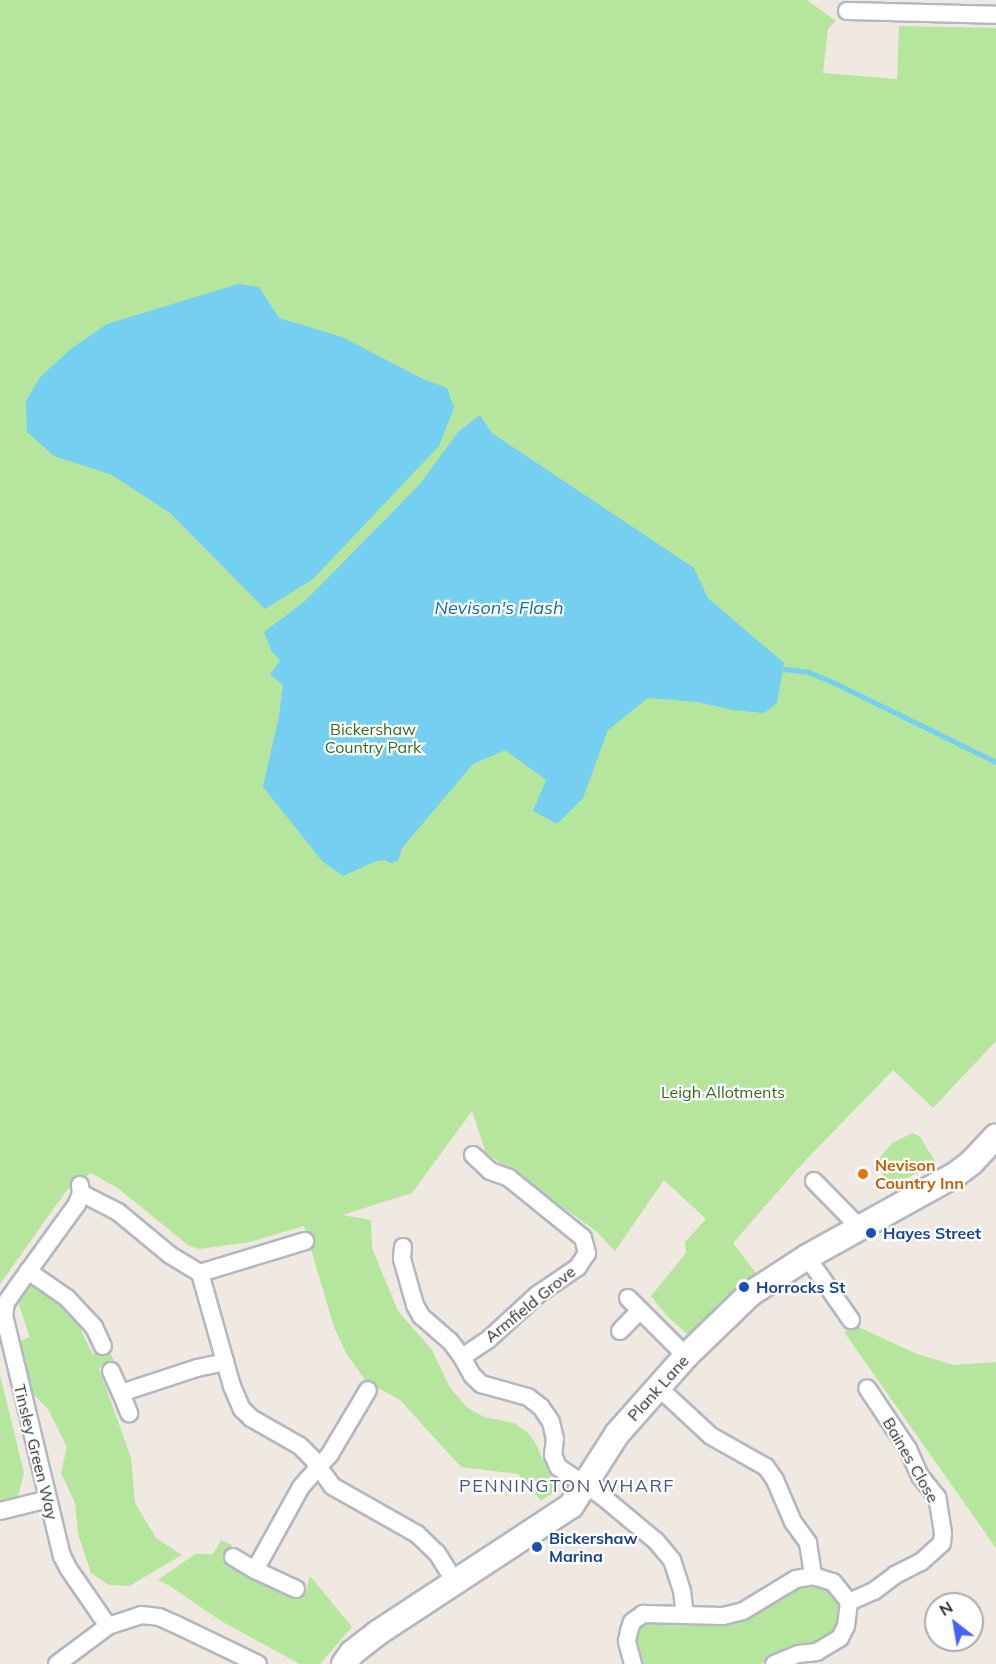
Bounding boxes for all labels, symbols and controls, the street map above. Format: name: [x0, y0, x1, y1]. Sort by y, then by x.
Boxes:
water label: Nevison's Flash: [435, 597, 563, 619]
park label: Bickershaw Country Park: [325, 719, 421, 757]
park label: Leigh Allotments: [661, 1082, 785, 1102]
place label: Nevison Country Inn: [875, 1155, 964, 1193]
marker: Nevison Country Inn: [856, 1167, 870, 1181]
place label: Hayes Street: [883, 1223, 981, 1243]
marker: Hayes Street: [864, 1226, 878, 1240]
street label: Armfield Grove: [481, 1262, 579, 1346]
place label: Horrocks St: [756, 1277, 845, 1297]
marker: Horrocks St: [737, 1280, 751, 1294]
street label: Plank Lane: [623, 1351, 693, 1425]
street label: Tinsley Green Way: [10, 1382, 62, 1522]
street label: Baines Close: [879, 1414, 943, 1506]
district label: PENNINGTON WHARF: [459, 1475, 675, 1497]
place label: Bickershaw Marina: [549, 1528, 638, 1566]
marker: Bickershaw Marina: [530, 1540, 544, 1554]
north arrow: [924, 1592, 984, 1652]
text: N: [935, 1597, 956, 1620]

